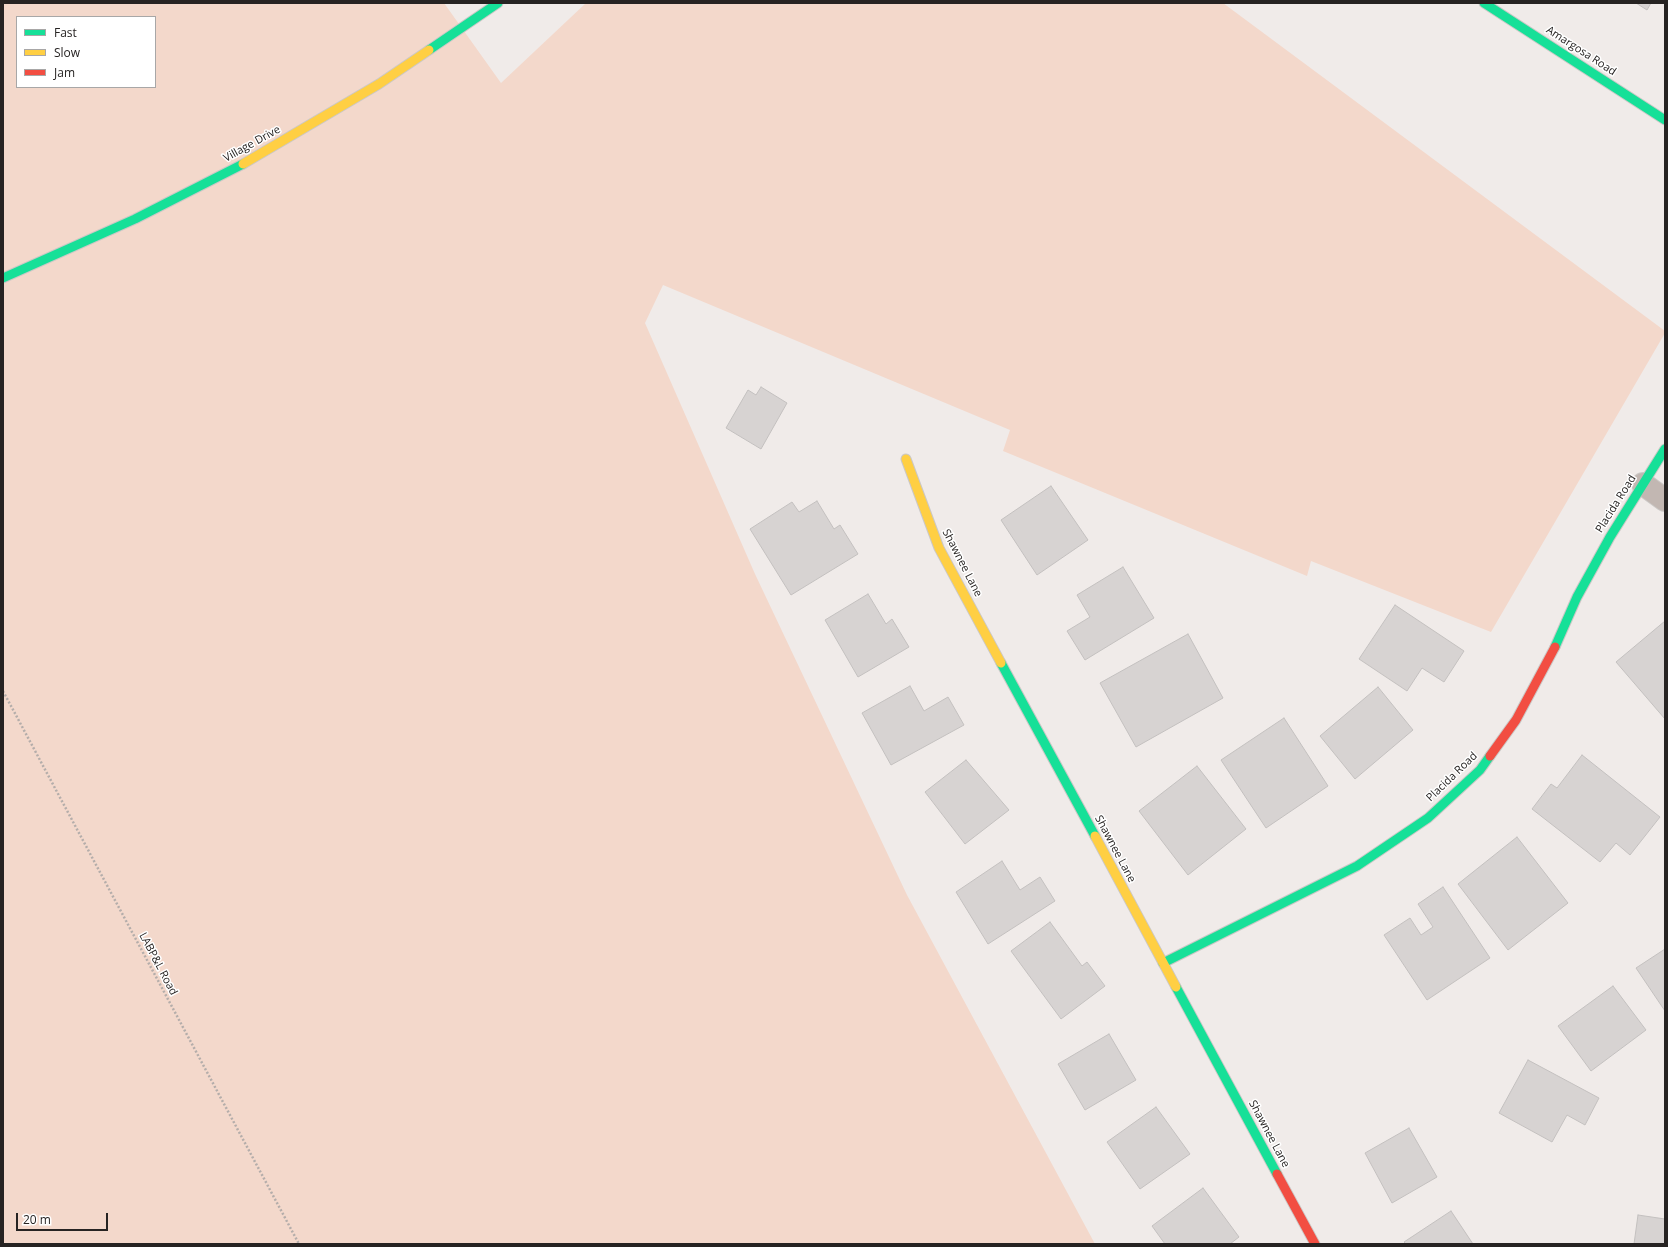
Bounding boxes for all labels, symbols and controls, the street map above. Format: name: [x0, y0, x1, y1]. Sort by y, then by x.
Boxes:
legend: [16, 16, 156, 88]
street label: Amargosa Road: [1544, 23, 1618, 79]
text: Fast: [54, 24, 77, 41]
text: Slow: [54, 44, 80, 61]
text: Jam: [54, 64, 75, 81]
street label: Village Drive: [221, 123, 283, 165]
street label: Placida Road: [1593, 473, 1639, 535]
street label: Shawnee Lane: [939, 527, 985, 599]
street label: Placida Road: [1424, 750, 1480, 804]
street label: Shawnee Lane: [1092, 813, 1138, 885]
street label: LABP&L Road: [136, 930, 180, 998]
street label: Shawnee Lane: [1246, 1098, 1292, 1170]
scale bar: [18, 1205, 110, 1231]
text: 20 m: [23, 1211, 51, 1228]

